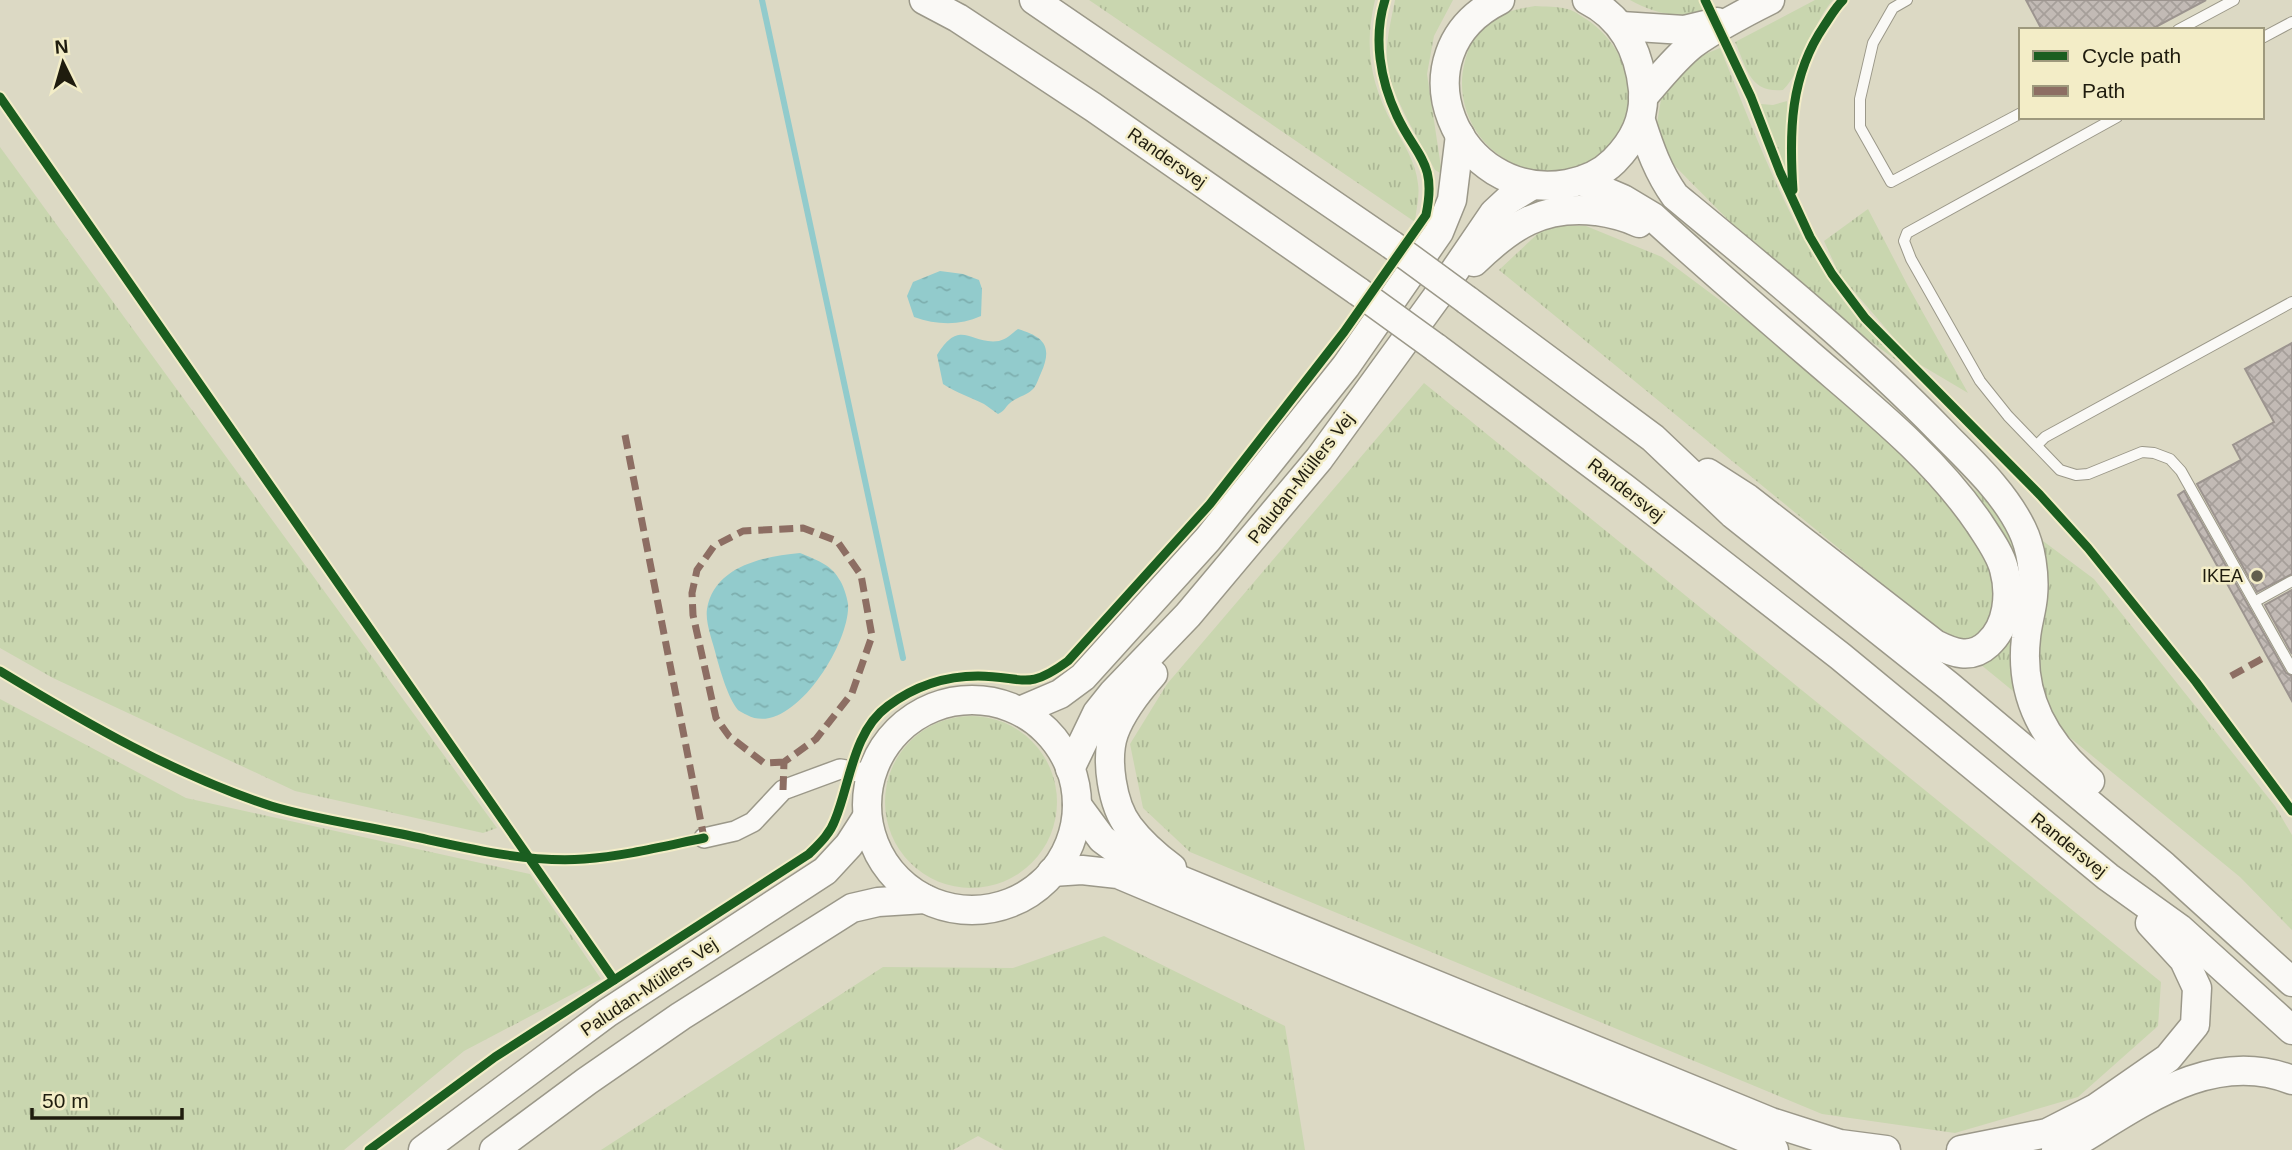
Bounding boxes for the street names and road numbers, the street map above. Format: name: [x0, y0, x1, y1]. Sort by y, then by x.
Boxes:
street label: Randersvej: [1124, 124, 1210, 192]
street label: Paludan-Müllers Vej: [1244, 409, 1358, 547]
street label: Randersvej: [1584, 454, 1668, 526]
street label: Randersvej: [2027, 809, 2111, 881]
street label: Paludan-Müllers Vej: [577, 934, 721, 1040]

